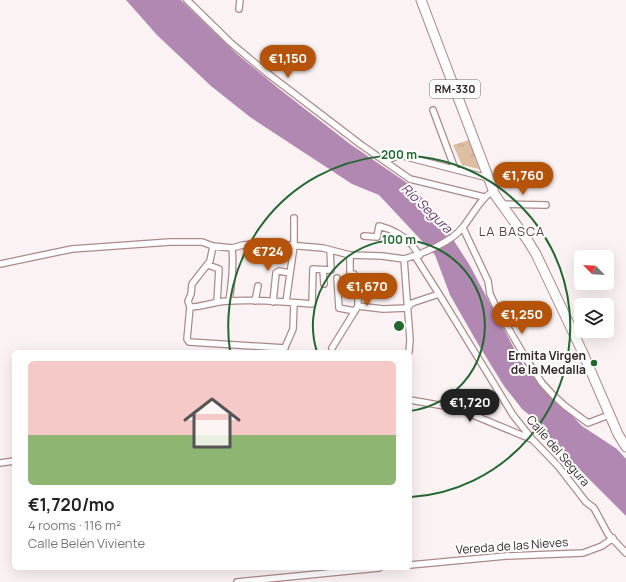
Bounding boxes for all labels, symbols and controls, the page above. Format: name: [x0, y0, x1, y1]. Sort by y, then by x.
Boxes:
pin: €1,150: [255, 45, 321, 79]
text: €1,150: [269, 49, 307, 67]
road number: RM-330: [430, 80, 480, 98]
text: 200 m: [381, 146, 417, 163]
pin: €1,760: [490, 162, 556, 196]
text: €1,760: [502, 166, 544, 184]
water label: Río Segura: [398, 179, 457, 237]
district label: LA BASCA: [479, 222, 545, 240]
text: 100 m: [382, 231, 416, 248]
pin: €724: [244, 238, 292, 272]
text: €724: [252, 242, 284, 260]
north arrow: [574, 250, 614, 290]
map controls: [574, 250, 614, 338]
pin: €1,670: [334, 273, 400, 307]
text: €1,670: [346, 277, 388, 295]
button: layers: [574, 298, 614, 338]
pin: €1,250: [489, 301, 555, 335]
text: €1,250: [501, 305, 543, 323]
centre of rings: [392, 319, 406, 333]
place label: Ermita Virgen de la Medalla: [508, 347, 586, 378]
marker: Ermita Virgen de la Medalla: [589, 358, 599, 368]
icon: home: [176, 387, 248, 459]
pin: €1,720: [437, 389, 503, 423]
text: €1,720: [449, 393, 491, 411]
street label: Calle del Segura: [523, 412, 594, 490]
text: €1,720/mo: [28, 493, 114, 516]
text: 4 rooms · 116 m²: [28, 516, 121, 534]
street label: Vereda de las Nieves: [455, 533, 569, 558]
text: Calle Belén Viviente: [28, 534, 145, 552]

